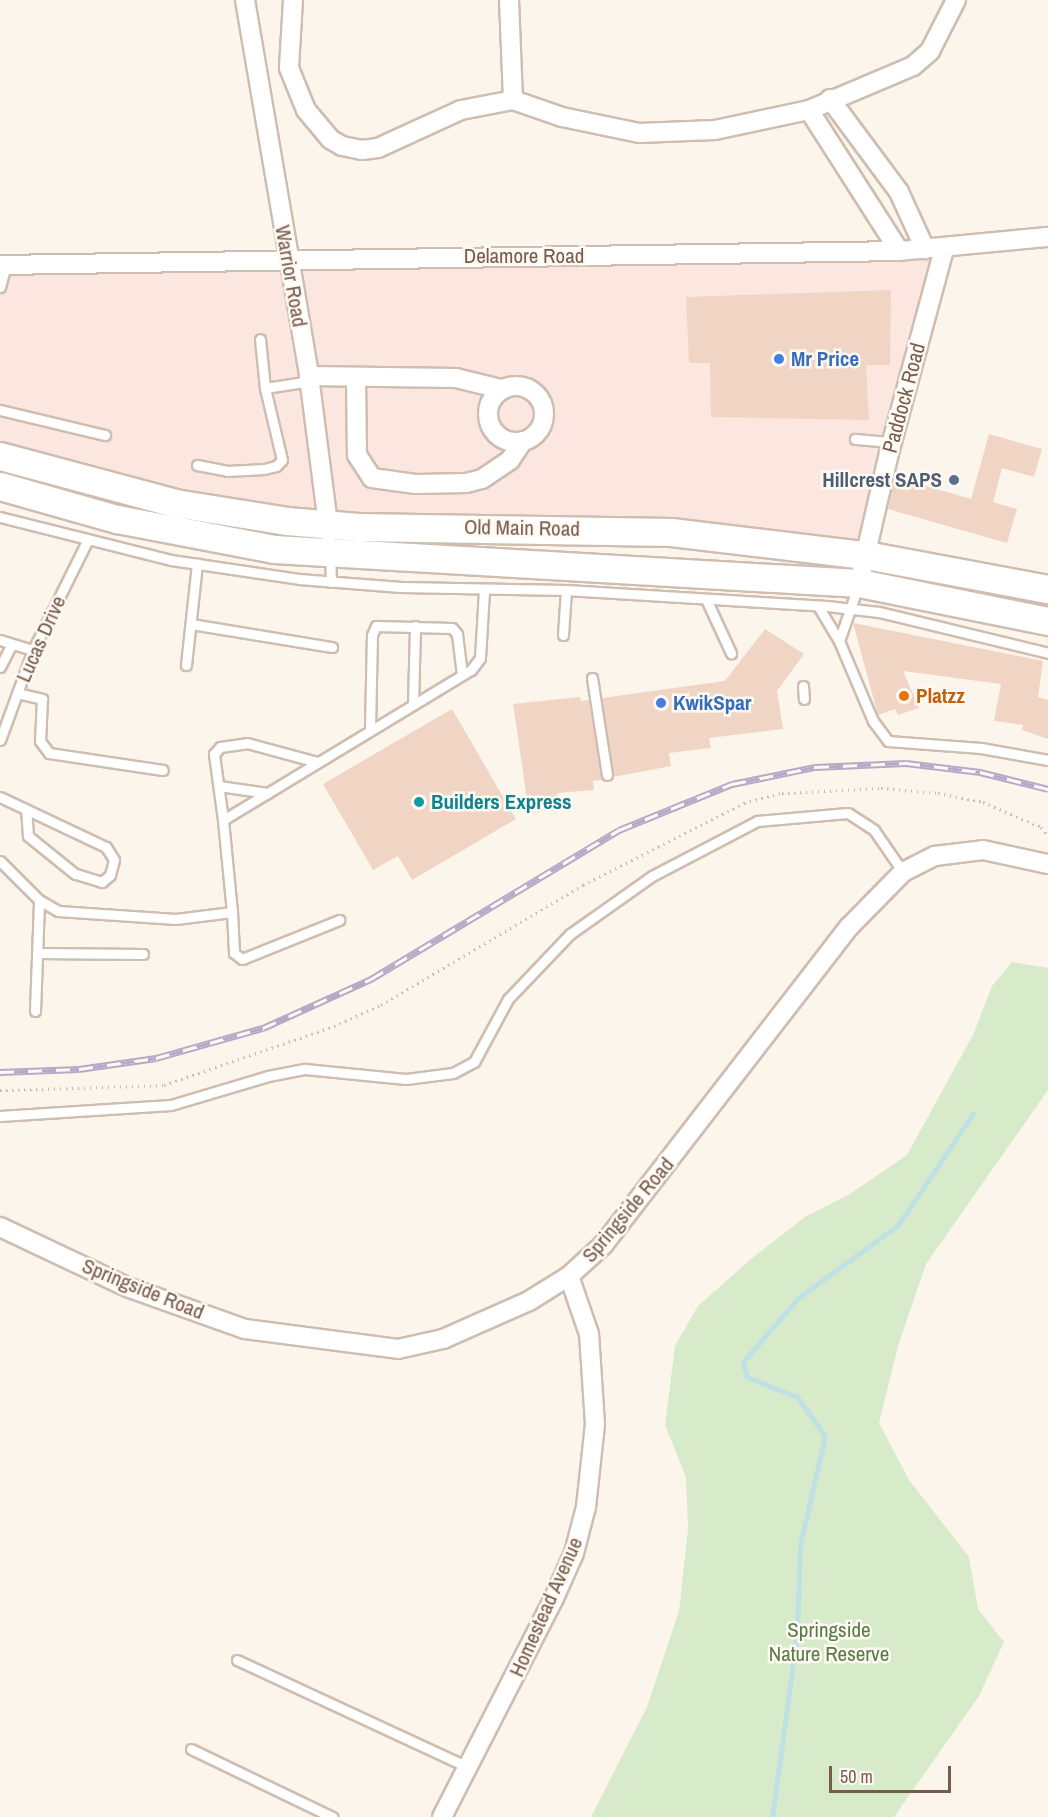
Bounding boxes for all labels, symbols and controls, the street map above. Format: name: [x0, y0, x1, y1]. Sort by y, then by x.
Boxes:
street label: Warrior Road: [270, 223, 312, 329]
street label: Delamore Road: [464, 243, 584, 269]
street label: Paddock Road: [877, 340, 931, 456]
place label: Mr Price: [791, 346, 859, 372]
marker: Mr Price: [772, 352, 786, 366]
place label: Hillcrest SAPS: [822, 467, 942, 493]
marker: Hillcrest SAPS: [947, 473, 961, 487]
street label: Old Main Road: [464, 514, 580, 542]
street label: Lucas Drive: [11, 592, 71, 686]
place label: Platzz: [916, 683, 965, 709]
marker: Platzz: [897, 689, 911, 703]
place label: KwikSpar: [673, 690, 751, 716]
marker: KwikSpar: [654, 696, 668, 710]
place label: Builders Express: [431, 789, 572, 815]
marker: Builders Express: [412, 795, 426, 809]
street label: Springside Road: [577, 1152, 679, 1268]
street label: Springside Road: [78, 1253, 208, 1325]
street label: Homestead Avenue: [504, 1533, 588, 1681]
park label: Springside Nature Reserve: [769, 1617, 889, 1667]
scale bar: [832, 1754, 954, 1792]
text: 50 m: [840, 1764, 873, 1789]

